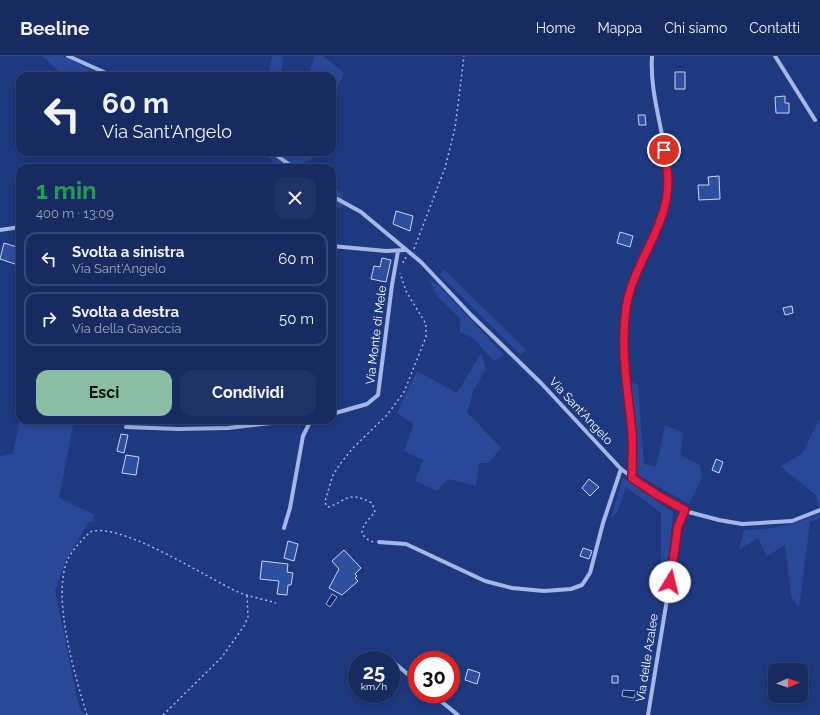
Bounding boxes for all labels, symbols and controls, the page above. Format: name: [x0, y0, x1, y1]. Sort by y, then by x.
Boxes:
text: Beeline: [20, 17, 89, 39]
text: Home: [536, 20, 575, 36]
text: Mappa: [597, 20, 642, 36]
text: Chi siamo: [664, 20, 727, 36]
text: Contatti: [749, 20, 800, 36]
text: 60 m: [102, 87, 169, 120]
icon: left: [36, 88, 88, 140]
text: Via Sant'Angelo: [102, 121, 232, 142]
pin: [647, 133, 681, 167]
icon: arrive: [653, 139, 675, 161]
text: 1 min: [36, 176, 97, 205]
button: close: [274, 177, 316, 219]
text: 400 m · 13:09: [36, 206, 114, 221]
text: Svolta a sinistra: [72, 243, 184, 261]
icon: left: [38, 248, 60, 270]
text: 60 m: [278, 250, 314, 268]
text: Via Sant'Angelo: [72, 261, 166, 276]
street label: Via Monte di Mele: [363, 285, 389, 385]
text: Svolta a destra: [72, 303, 179, 321]
icon: right: [38, 308, 60, 330]
text: 50 m: [279, 310, 314, 328]
text: Via della Gavaccia: [72, 321, 181, 336]
button: Esci: [36, 370, 172, 416]
button: Condividi: [180, 370, 316, 416]
street label: Via Sant'Angelo: [546, 375, 616, 447]
position arrow: [649, 561, 691, 603]
street label: Via delle Azalee: [633, 613, 661, 703]
speed limit sign: 30: [408, 651, 460, 703]
text: 25: [363, 660, 385, 684]
north arrow: [768, 663, 808, 703]
map controls: [768, 663, 808, 703]
text: km/h: [361, 681, 387, 692]

